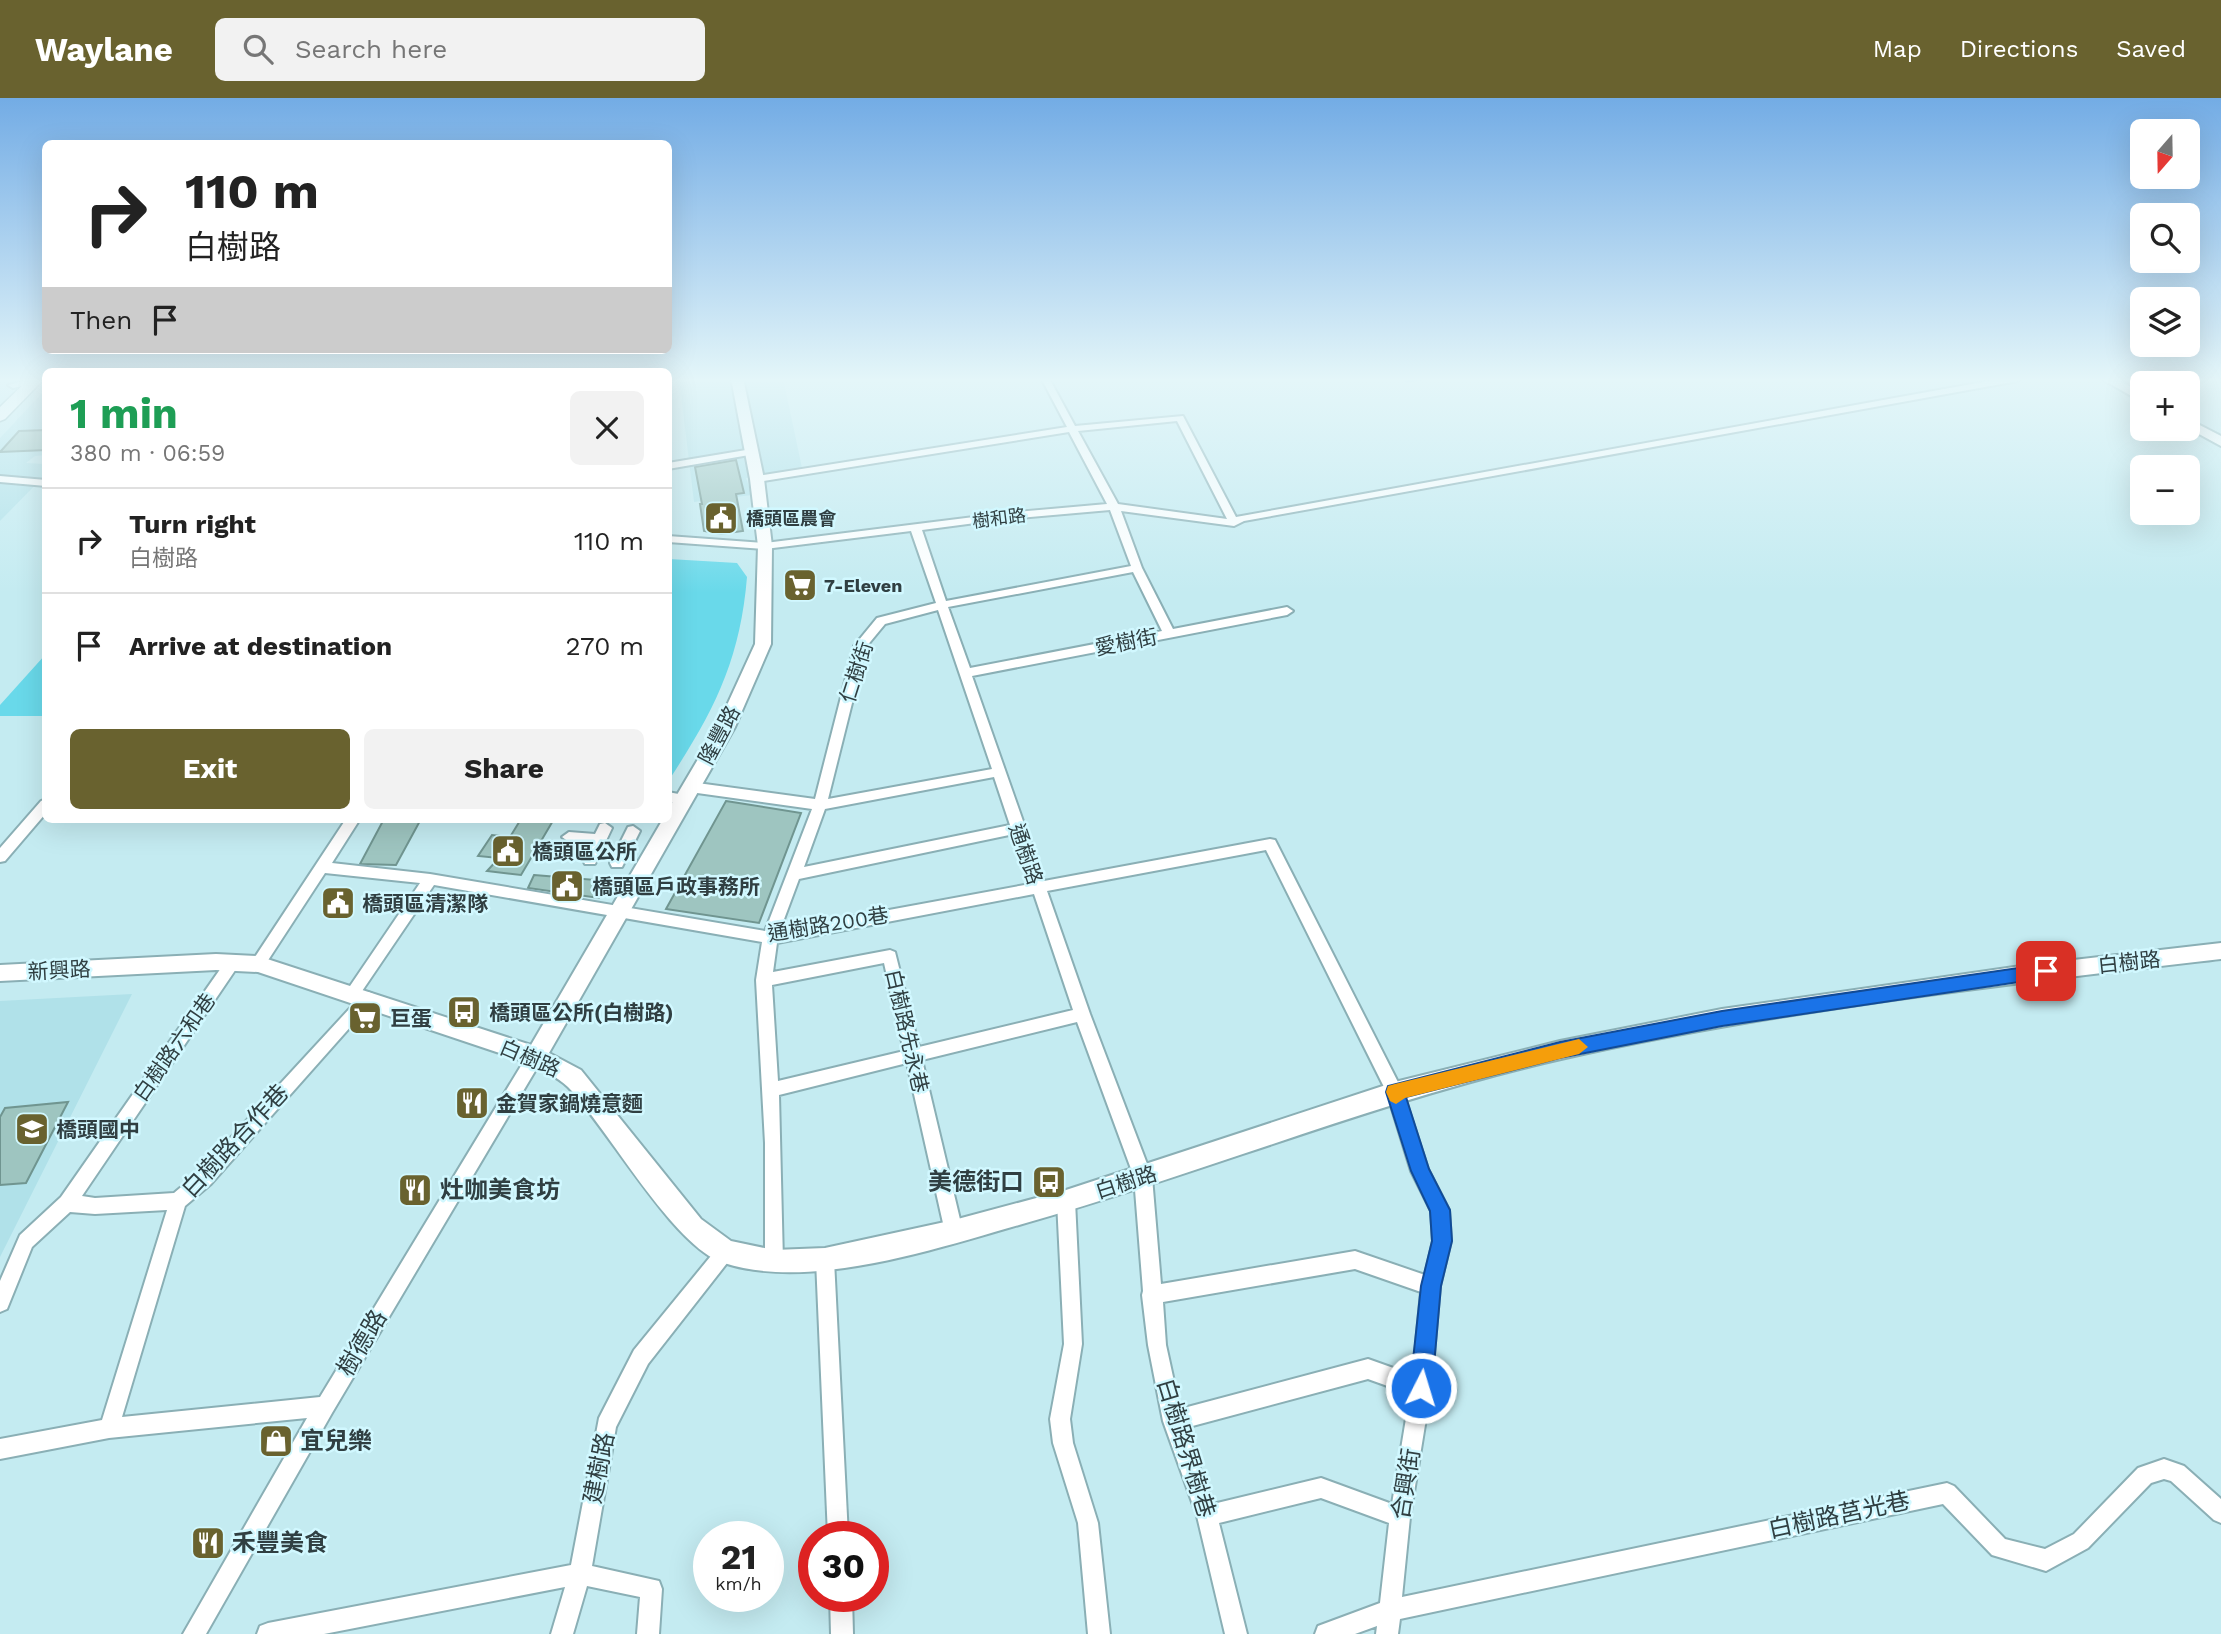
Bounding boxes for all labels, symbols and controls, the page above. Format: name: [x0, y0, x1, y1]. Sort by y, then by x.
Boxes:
search box: [215, 18, 705, 81]
text: Waylane: [35, 30, 173, 69]
icon: search: [239, 30, 277, 68]
text: Search here: [295, 34, 447, 64]
text: Map: [1873, 35, 1922, 63]
text: Directions: [1960, 35, 2078, 63]
text: Saved: [2116, 35, 2186, 63]
north arrow: [2130, 119, 2200, 189]
map controls: [2130, 119, 2200, 525]
text: 110 m: [185, 162, 319, 220]
icon: right: [70, 168, 161, 259]
button: search: [2130, 203, 2200, 273]
text: 白樹路: [185, 228, 281, 266]
button: layers: [2130, 287, 2200, 357]
icon: arrive: [146, 301, 184, 339]
text: Then: [70, 305, 132, 335]
button: +: [2130, 371, 2200, 441]
text: 1 min: [70, 389, 178, 438]
button: close: [570, 391, 644, 465]
text: 380 m · 06:59: [70, 440, 225, 467]
button: −: [2130, 455, 2200, 525]
public building icon: 橋頭區農會: [702, 499, 740, 537]
street label: 樹和路: [971, 504, 1027, 532]
place label: 橋頭區農會: [746, 508, 837, 529]
text: Turn right: [129, 509, 256, 539]
icon: right: [70, 522, 108, 560]
text: 110 m: [574, 526, 644, 556]
text: 白樹路: [129, 545, 198, 572]
supermarket icon: 7-Eleven: [781, 566, 819, 604]
place label: 7-Eleven: [824, 575, 902, 596]
street label: 愛樹街: [1093, 624, 1159, 660]
icon: arrive: [70, 627, 108, 665]
text: Arrive at destination: [129, 631, 392, 661]
text: 270 m: [565, 631, 644, 661]
street label: 仁樹街: [834, 638, 878, 706]
street label: 隆豐路: [693, 701, 745, 769]
button: Exit: [70, 729, 350, 809]
button: Share: [364, 729, 644, 809]
street label: 通樹路: [1004, 820, 1048, 888]
public building icon: 橋頭區公所: [489, 832, 527, 870]
place label: 橋頭區公所: [532, 839, 637, 864]
public building icon: 橋頭區戶政事務所: [548, 867, 586, 905]
place label: 橋頭區戶政事務所: [592, 874, 760, 899]
public building icon: 橋頭區清潔隊: [319, 884, 357, 922]
place label: 橋頭區清潔隊: [362, 891, 489, 916]
street label: 通樹路200巷: [766, 902, 890, 946]
pin: [2016, 941, 2076, 1001]
street label: 白樹路: [2096, 946, 2162, 978]
icon: arrive: [2027, 952, 2065, 990]
street label: 新興路: [27, 956, 91, 984]
street label: 白樹路先永巷: [881, 967, 933, 1095]
street label: 白樹路六和巷: [128, 988, 220, 1106]
bus stop icon: 橋頭區公所(白樹路): [445, 993, 483, 1031]
supermarket icon: 巨蛋: [346, 999, 384, 1037]
place label: 橋頭區公所(白樹路): [489, 1000, 673, 1025]
place label: 巨蛋: [390, 1006, 432, 1031]
street label: 白樹路: [496, 1034, 564, 1082]
street label: 白樹路合作巷: [176, 1079, 294, 1203]
restaurant icon: 金賀家鍋燒意麵: [453, 1084, 491, 1122]
place label: 金賀家鍋燒意麵: [496, 1091, 643, 1116]
school or university icon: 橋頭國中: [13, 1110, 51, 1148]
place label: 橋頭國中: [56, 1117, 140, 1142]
street label: 白樹路: [1092, 1160, 1160, 1204]
bus stop icon: 美德街口: [1030, 1163, 1068, 1201]
place label: 美德街口: [928, 1168, 1024, 1196]
restaurant icon: 灶咖美食坊: [396, 1171, 434, 1209]
place label: 灶咖美食坊: [440, 1176, 560, 1204]
street label: 樹德路: [331, 1305, 393, 1381]
position arrow: [1384, 1351, 1458, 1425]
street label: 白樹路界樹巷: [1152, 1375, 1220, 1521]
shop icon: 宜兒樂: [257, 1422, 295, 1460]
place label: 宜兒樂: [300, 1427, 372, 1455]
street label: 建樹路: [578, 1430, 620, 1506]
street label: 合興街: [1387, 1446, 1425, 1522]
street label: 白樹路莒光巷: [1766, 1486, 1912, 1544]
speed limit sign: 30: [798, 1521, 889, 1612]
restaurant icon: 禾豐美食: [189, 1524, 227, 1562]
place label: 禾豐美食: [232, 1529, 328, 1557]
text: 21: [721, 1536, 756, 1578]
text: km/h: [715, 1573, 762, 1594]

